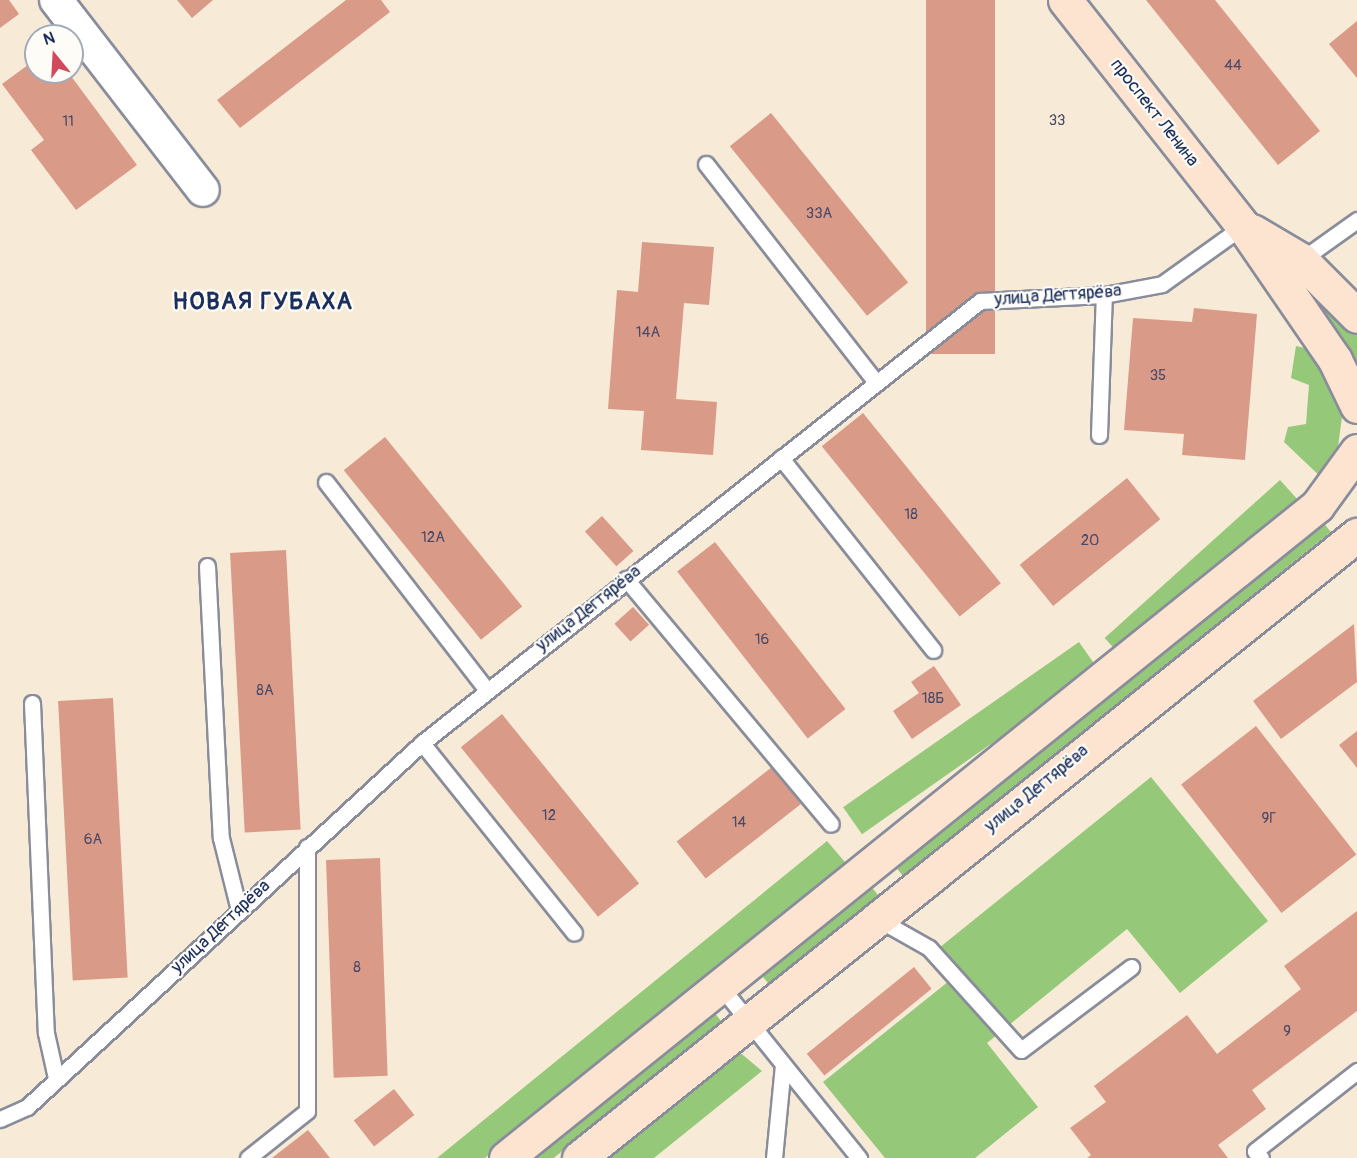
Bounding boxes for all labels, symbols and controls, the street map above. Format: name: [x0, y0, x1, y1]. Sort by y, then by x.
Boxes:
north arrow: [24, 24, 84, 84]
text: N: [41, 28, 57, 50]
street label: проспект Ленина: [1105, 55, 1203, 171]
house number: 44: [1224, 57, 1242, 75]
house number: 33: [1049, 112, 1065, 130]
house number: 11: [62, 113, 74, 131]
house number: 33А: [806, 205, 832, 223]
street label: улица Дегтярёва: [994, 281, 1122, 311]
district label: НОВАЯ ГУБАХА: [172, 288, 354, 316]
house number: 14А: [636, 324, 660, 342]
house number: 35: [1150, 367, 1166, 385]
house number: 18: [904, 506, 918, 524]
house number: 12А: [421, 529, 445, 547]
house number: 20: [1081, 532, 1099, 550]
street label: улица Дегтярёва: [532, 561, 646, 657]
house number: 16: [755, 631, 769, 649]
house number: 8А: [256, 682, 274, 700]
house number: 18Б: [922, 690, 944, 708]
street label: улица Дегтярёва: [981, 741, 1093, 837]
house number: 12: [542, 807, 556, 825]
house number: 9Г: [1262, 810, 1276, 828]
house number: 14: [732, 814, 746, 832]
house number: 6А: [84, 831, 102, 849]
street label: улица Дегтярёва: [167, 876, 275, 978]
house number: 8: [353, 959, 361, 977]
house number: 9: [1283, 1023, 1291, 1041]

